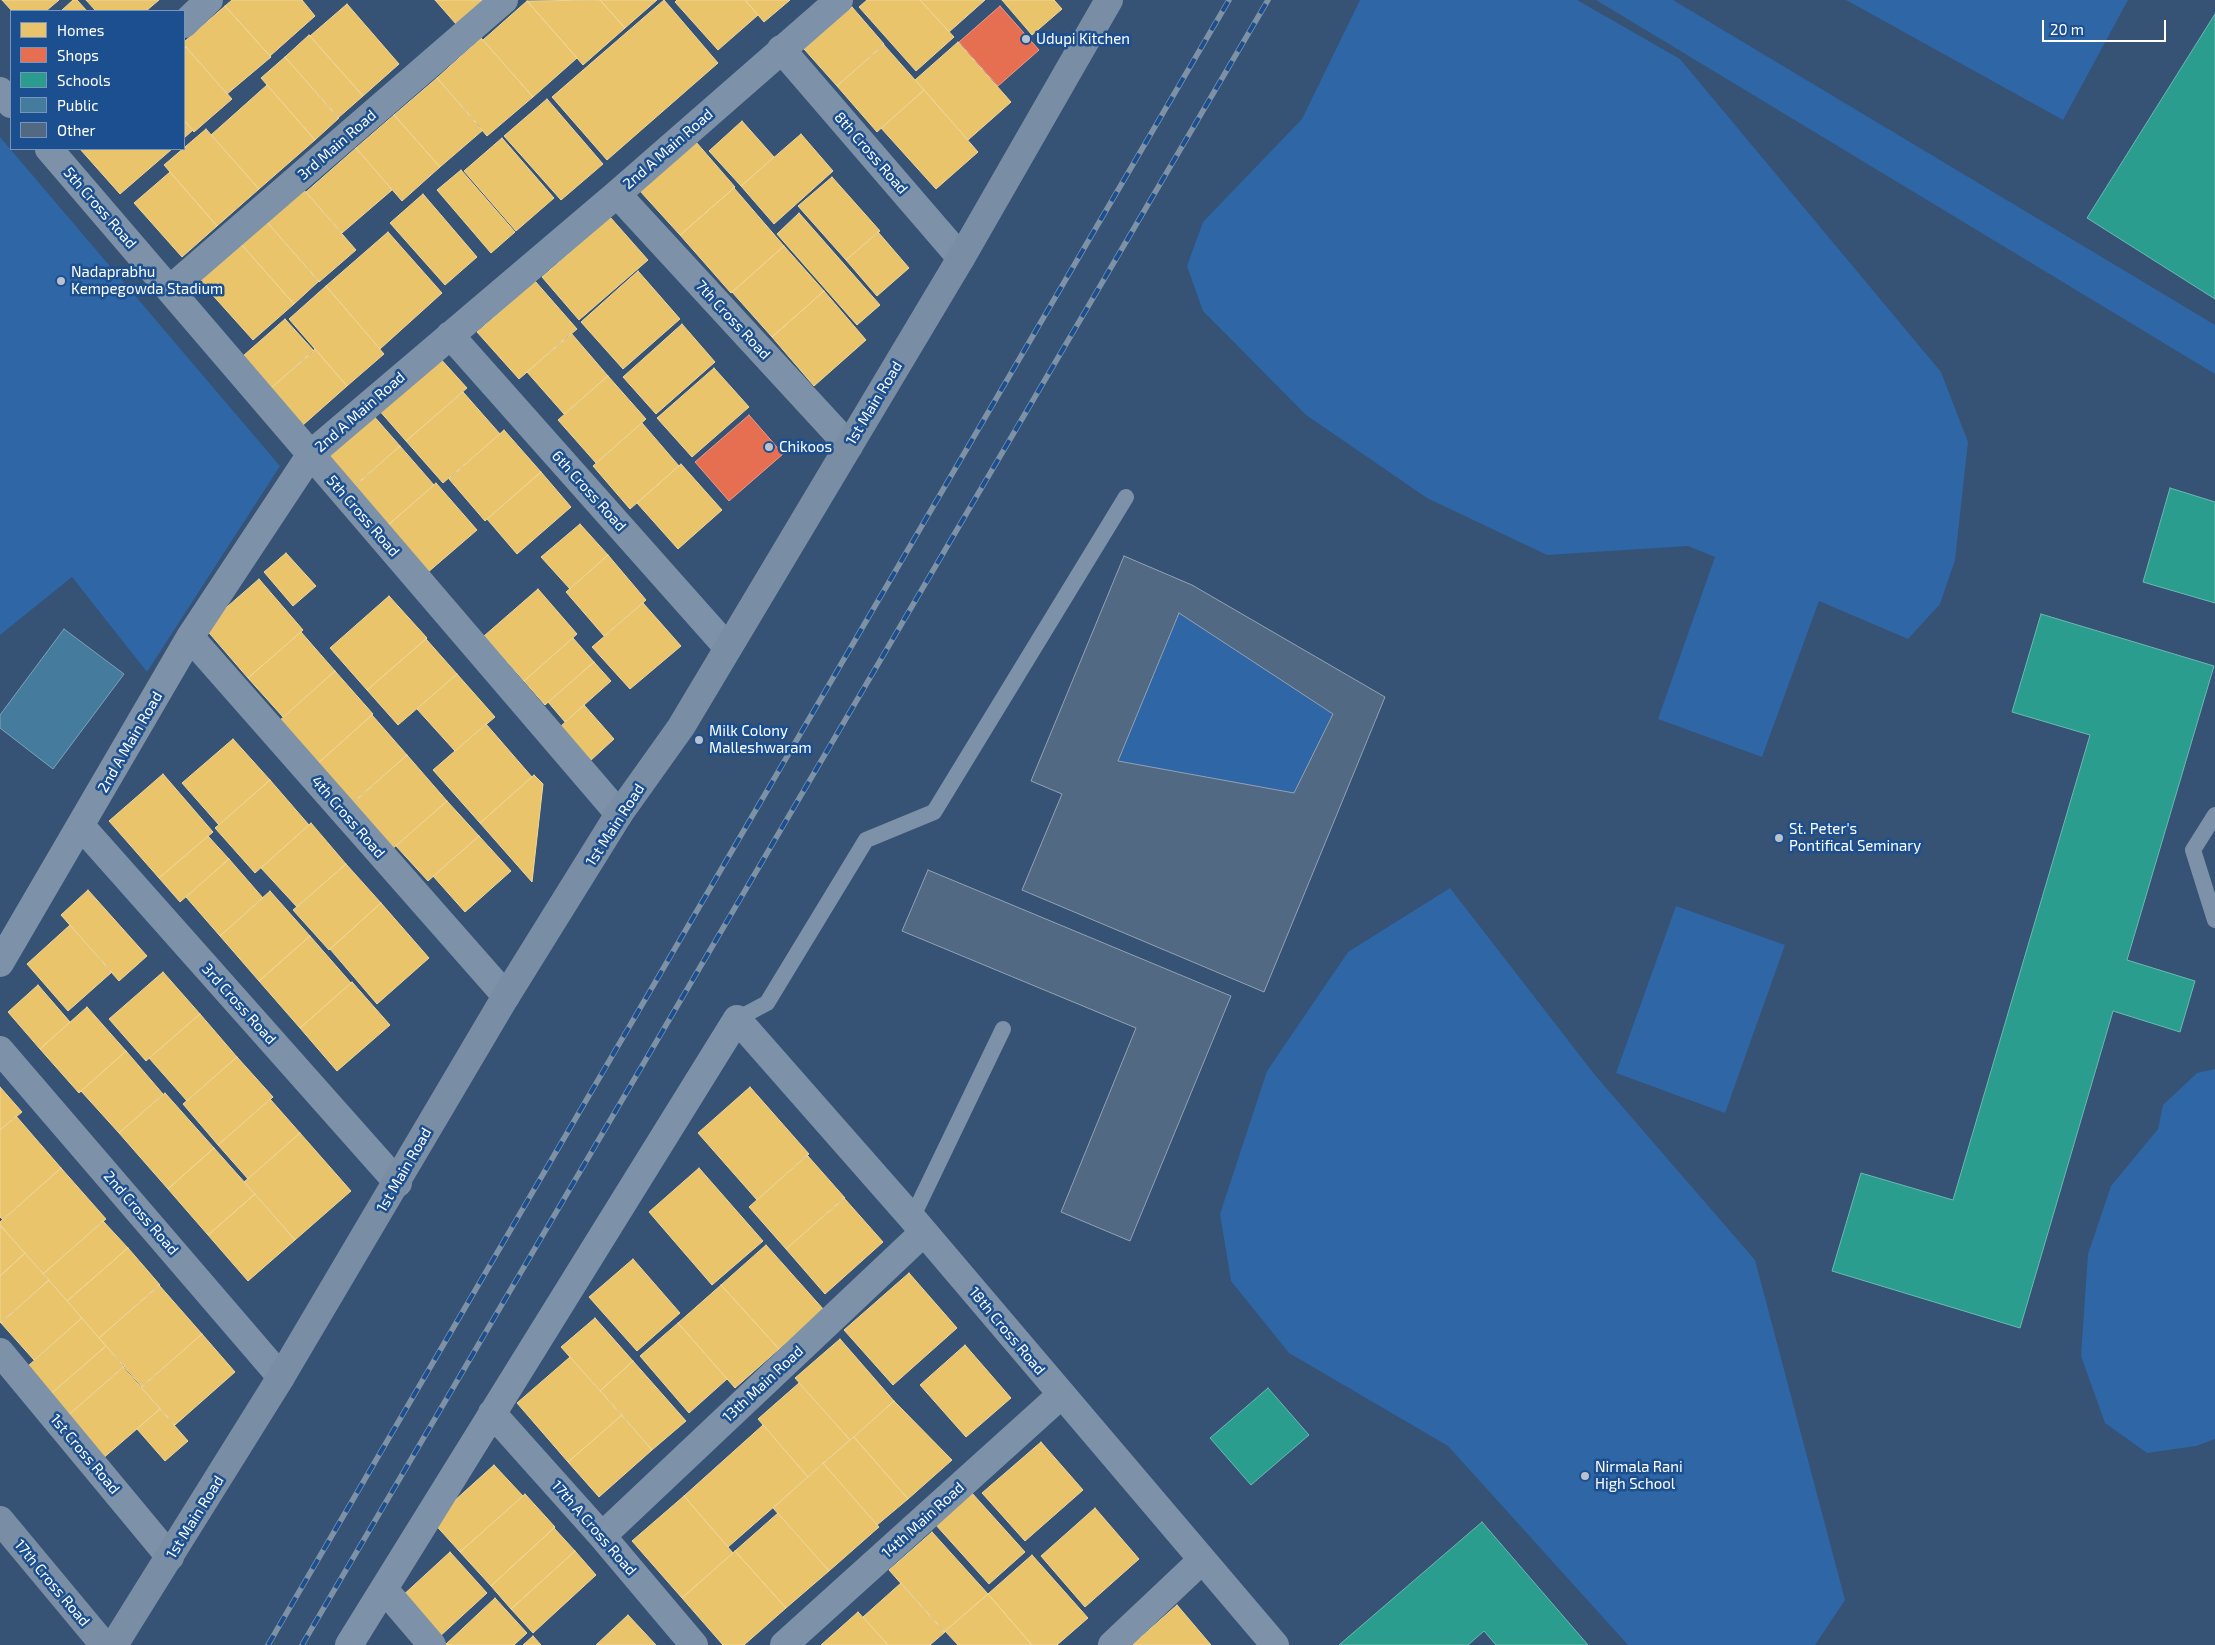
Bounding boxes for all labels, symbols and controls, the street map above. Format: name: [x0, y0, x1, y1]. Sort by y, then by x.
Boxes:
legend: [10, 10, 185, 150]
scale bar: [2045, 10, 2169, 42]
text: 20 m: [2050, 20, 2084, 38]
text: Homes: [57, 21, 104, 39]
place label: Udupi Kitchen: [1036, 30, 1130, 48]
marker: Udupi Kitchen: [1020, 33, 1032, 45]
text: Shops: [57, 46, 99, 64]
text: Schools: [57, 71, 111, 89]
text: Public: [57, 96, 98, 114]
street label: 2nd A Main Road: [619, 105, 717, 193]
street label: 3rd Main Road: [294, 106, 380, 184]
street label: 8th Cross Road: [830, 108, 912, 198]
text: Other: [57, 121, 96, 139]
street label: 5th Cross Road: [60, 164, 140, 252]
place label: Nadaprabhu Kempegowda Stadium: [71, 263, 223, 298]
marker: Nadaprabhu Kempegowda Stadium: [55, 275, 67, 287]
street label: 7th Cross Road: [692, 277, 774, 363]
street label: 1st Main Road: [842, 358, 906, 448]
street label: 2nd A Main Road: [311, 368, 409, 456]
place label: Chikoos: [779, 438, 832, 456]
marker: Chikoos: [763, 441, 775, 453]
street label: 6th Cross Road: [548, 447, 630, 535]
street label: 5th Cross Road: [323, 472, 403, 560]
street label: 2nd A Main Road: [94, 688, 166, 796]
place label: Milk Colony Malleshwaram: [709, 722, 812, 757]
marker: Milk Colony Malleshwaram: [693, 734, 705, 746]
street label: 4th Cross Road: [307, 772, 389, 862]
street label: 1st Main Road: [582, 781, 648, 869]
place label: St. Peter's Pontifical Seminary: [1789, 820, 1921, 855]
marker: St. Peter's Pontifical Seminary: [1773, 832, 1785, 844]
street label: 3rd Cross Road: [198, 960, 280, 1048]
street label: 1st Main Road: [373, 1125, 435, 1215]
street label: 2nd Cross Road: [100, 1167, 182, 1259]
street label: 18th Cross Road: [965, 1284, 1049, 1378]
street label: 13th Main Road: [719, 1342, 807, 1426]
street label: 1st Cross Road: [46, 1410, 124, 1498]
place label: Nirmala Rani High School: [1595, 1458, 1683, 1493]
marker: Nirmala Rani High School: [1579, 1470, 1591, 1482]
street label: 1st Main Road: [162, 1472, 228, 1562]
street label: 17th A Cross Road: [548, 1477, 640, 1579]
street label: 14th Main Road: [878, 1478, 968, 1562]
street label: 17th Cross Road: [11, 1536, 93, 1630]

